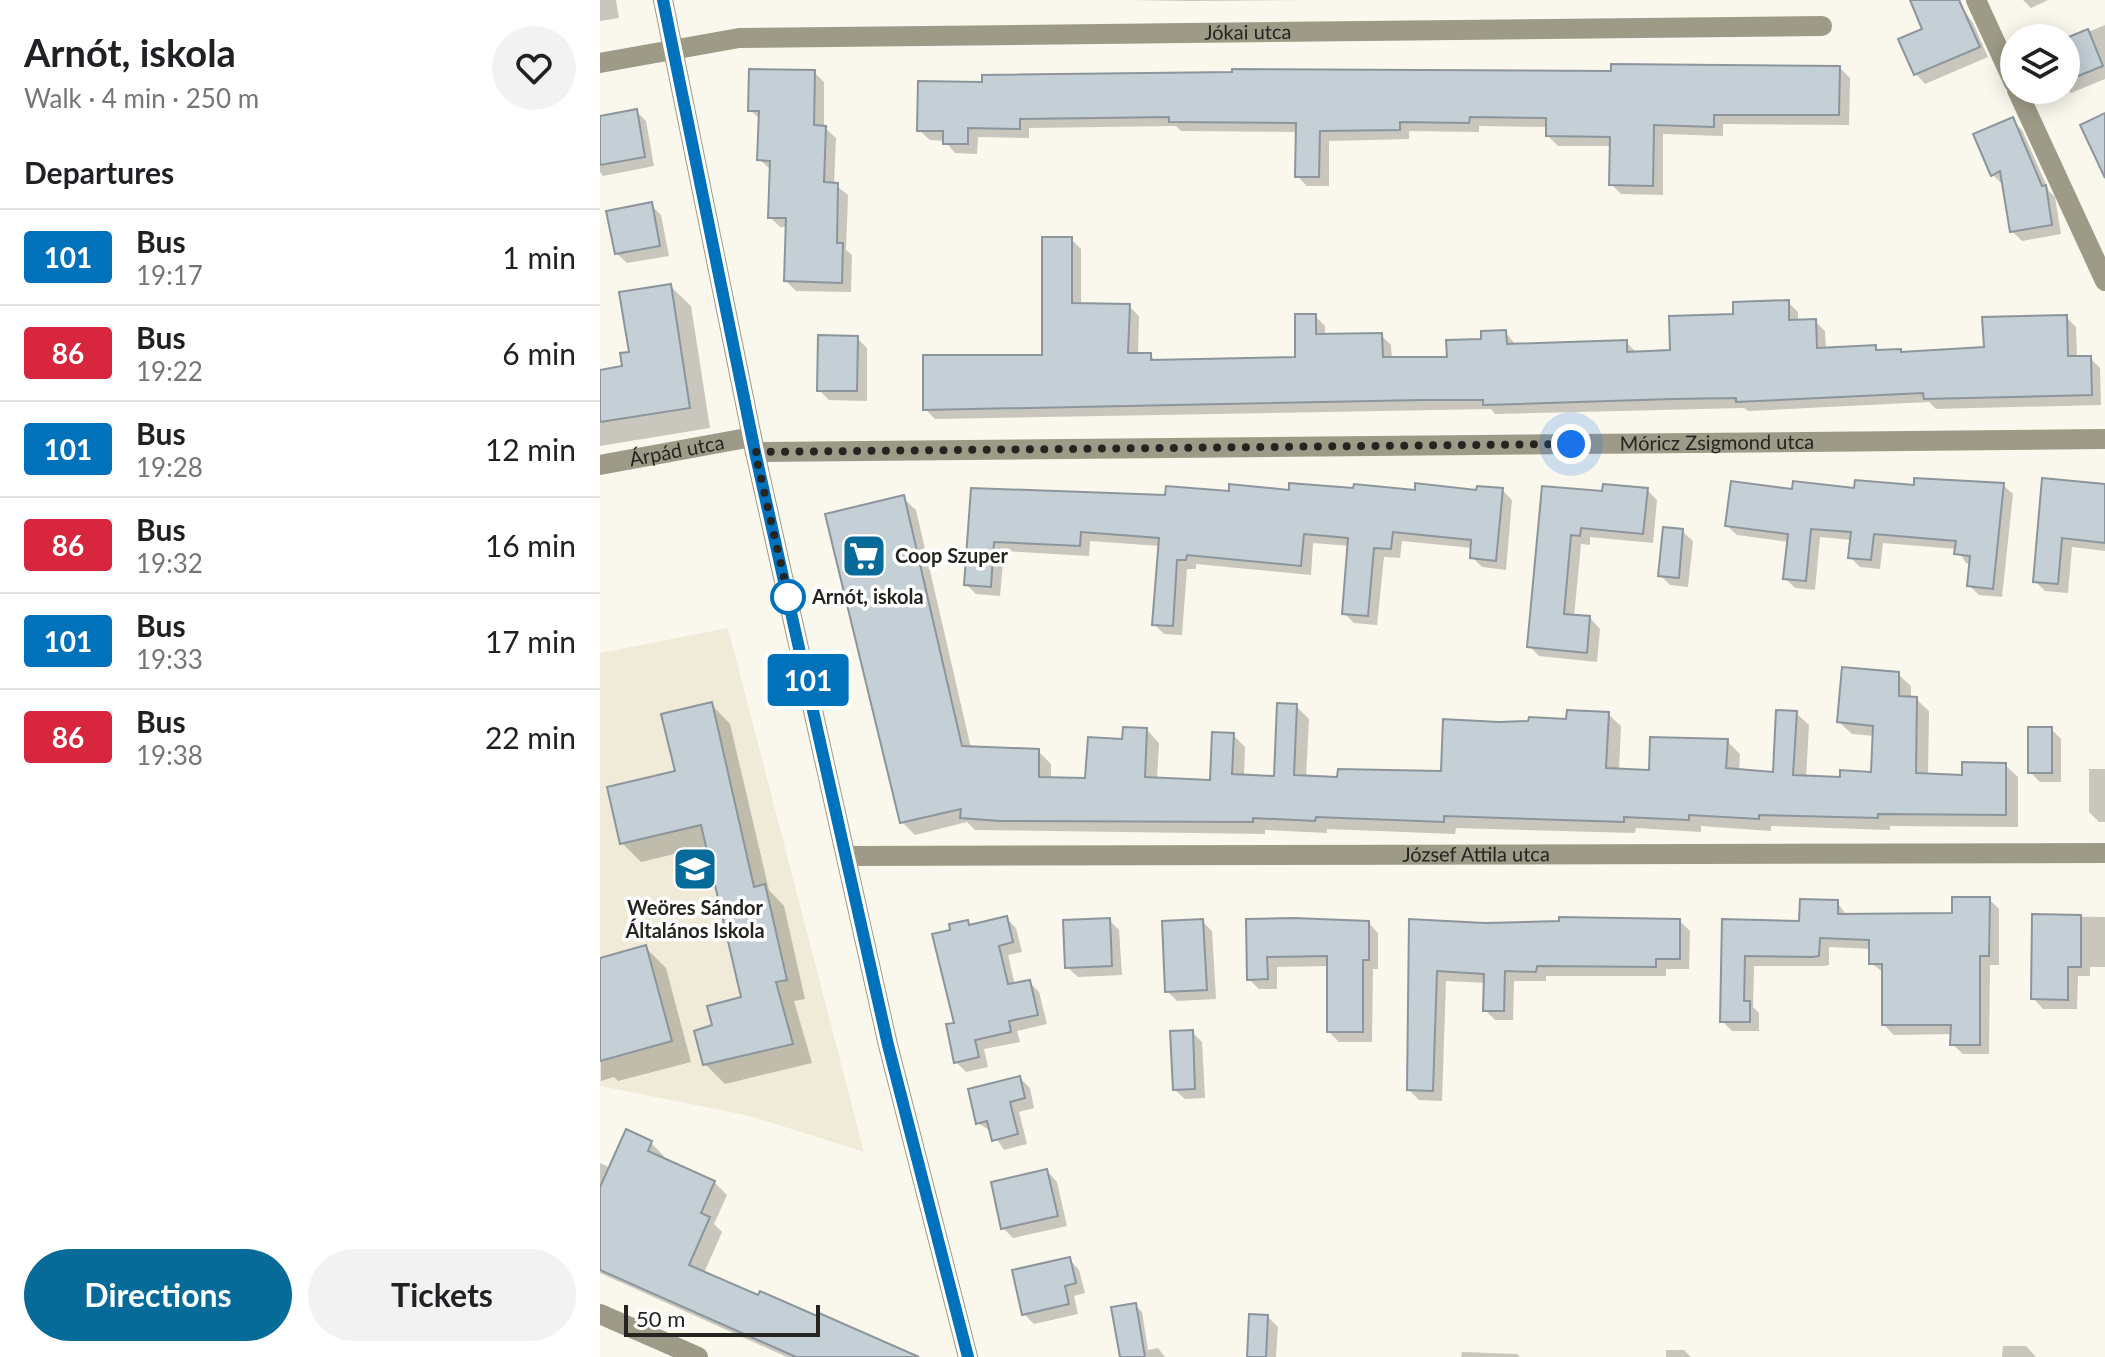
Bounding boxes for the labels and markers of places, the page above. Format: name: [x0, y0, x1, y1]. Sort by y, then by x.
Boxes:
supermarket icon: Coop Szuper: [840, 532, 888, 580]
place label: Coop Szuper: [895, 543, 1008, 567]
marker: Arnót, iskola: [771, 580, 805, 614]
place label: Arnót, iskola: [811, 584, 924, 608]
school or university icon: Weöres Sándor Általános Iskola: [671, 845, 719, 893]
place label: Weöres Sándor Általános Iskola: [624, 895, 765, 942]

